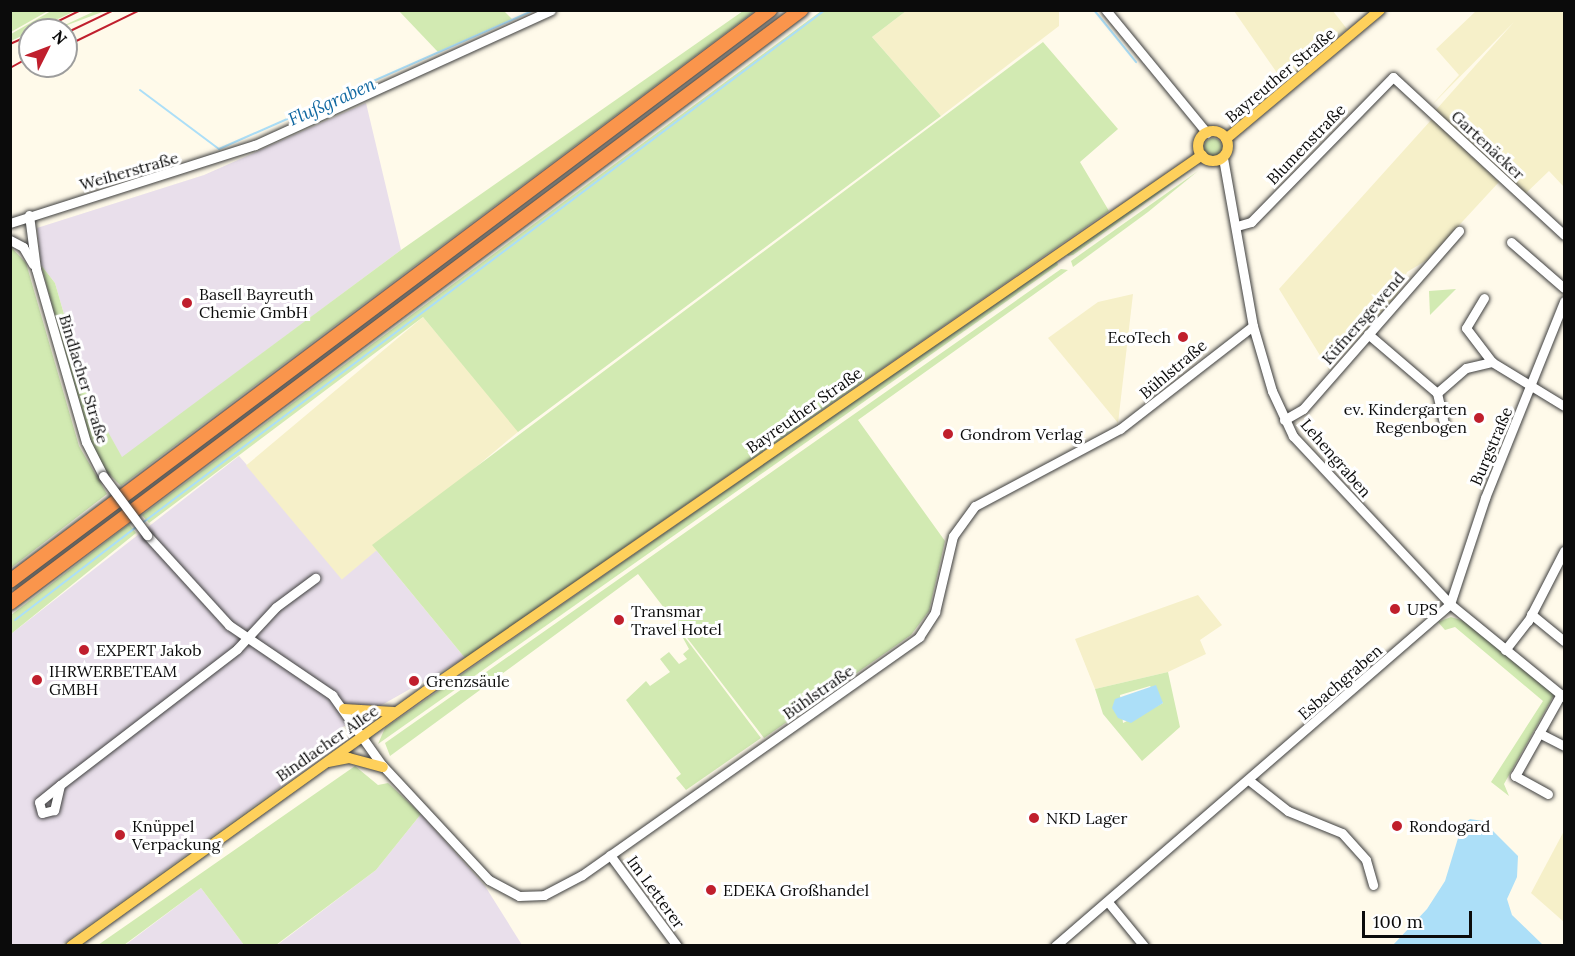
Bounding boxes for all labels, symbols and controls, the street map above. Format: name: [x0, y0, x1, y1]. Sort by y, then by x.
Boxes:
north arrow: [18, 18, 78, 78]
street label: Bayreuther Straße: [1221, 24, 1339, 126]
text: N: [48, 26, 71, 49]
water label: Flußgraben: [285, 73, 379, 131]
street label: Blumenstraße: [1263, 100, 1349, 188]
street label: Gartenäcker: [1447, 106, 1529, 184]
street label: Weiherstraße: [77, 148, 181, 194]
street label: Küfnersgewend: [1318, 268, 1408, 368]
place label: Basell Bayreuth Chemie GmbH: [199, 284, 314, 322]
marker: Basell Bayreuth Chemie GmbH: [180, 296, 194, 310]
street label: Bindlacher Straße: [55, 312, 113, 446]
place label: EcoTech: [1108, 327, 1171, 347]
marker: EcoTech: [1176, 330, 1190, 344]
street label: Bühlstraße: [1136, 335, 1210, 403]
street label: Bayreuther Straße: [742, 363, 866, 457]
place label: ev. Kindergarten Regenbogen: [1344, 399, 1467, 437]
street label: Burgstraße: [1466, 404, 1516, 488]
marker: ev. Kindergarten Regenbogen: [1472, 411, 1486, 425]
street label: Lehengraben: [1297, 415, 1375, 501]
place label: Gondrom Verlag: [960, 424, 1082, 444]
marker: Gondrom Verlag: [941, 427, 955, 441]
place label: UPS: [1407, 599, 1438, 619]
place label: Transmar Travel Hotel: [631, 601, 722, 639]
marker: UPS: [1388, 602, 1402, 616]
marker: Transmar Travel Hotel: [612, 613, 626, 627]
place label: EXPERT Jakob: [96, 640, 202, 660]
street label: Esbachgraben: [1294, 640, 1386, 724]
marker: EXPERT Jakob: [77, 643, 91, 657]
place label: IHRWERBETEAM GMBH: [49, 661, 177, 699]
street label: Bühlstraße: [779, 661, 857, 723]
place label: Grenzsäule: [426, 671, 510, 691]
marker: IHRWERBETEAM GMBH: [30, 673, 44, 687]
marker: Grenzsäule: [407, 674, 421, 688]
street label: Bindlacher Allee: [272, 701, 382, 785]
place label: NKD Lager: [1046, 808, 1127, 828]
marker: NKD Lager: [1027, 811, 1041, 825]
place label: Knüppel Verpackung: [132, 816, 220, 854]
place label: Rondogard: [1409, 816, 1490, 836]
marker: Rondogard: [1390, 819, 1404, 833]
marker: Knüppel Verpackung: [113, 828, 127, 842]
street label: Im Letterer: [623, 852, 689, 932]
place label: EDEKA Großhandel: [723, 880, 869, 900]
marker: EDEKA Großhandel: [704, 883, 718, 897]
scale bar: [1365, 899, 1474, 937]
text: 100 m: [1373, 910, 1423, 933]

